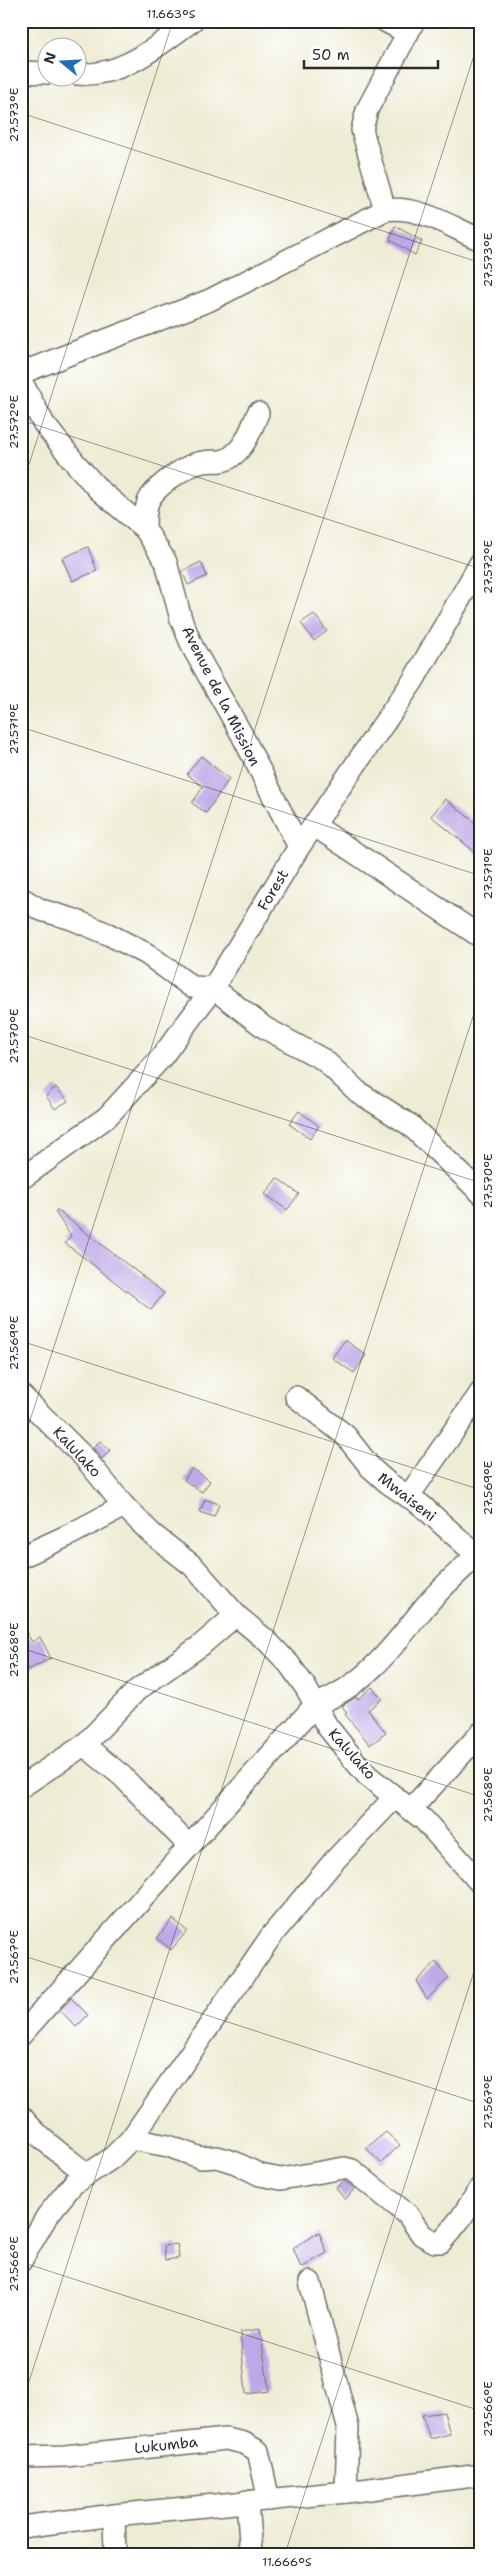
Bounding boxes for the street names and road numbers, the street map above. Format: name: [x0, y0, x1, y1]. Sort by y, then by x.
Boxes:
street label: Avenue de la Mission: [177, 623, 265, 769]
street label: Forest: [253, 866, 293, 914]
street label: Kalulako: [48, 1422, 106, 1482]
street label: Mwaiseni: [374, 1468, 440, 1526]
street label: Kalulako: [324, 1724, 380, 1784]
street label: Lukumba: [133, 2432, 200, 2458]

